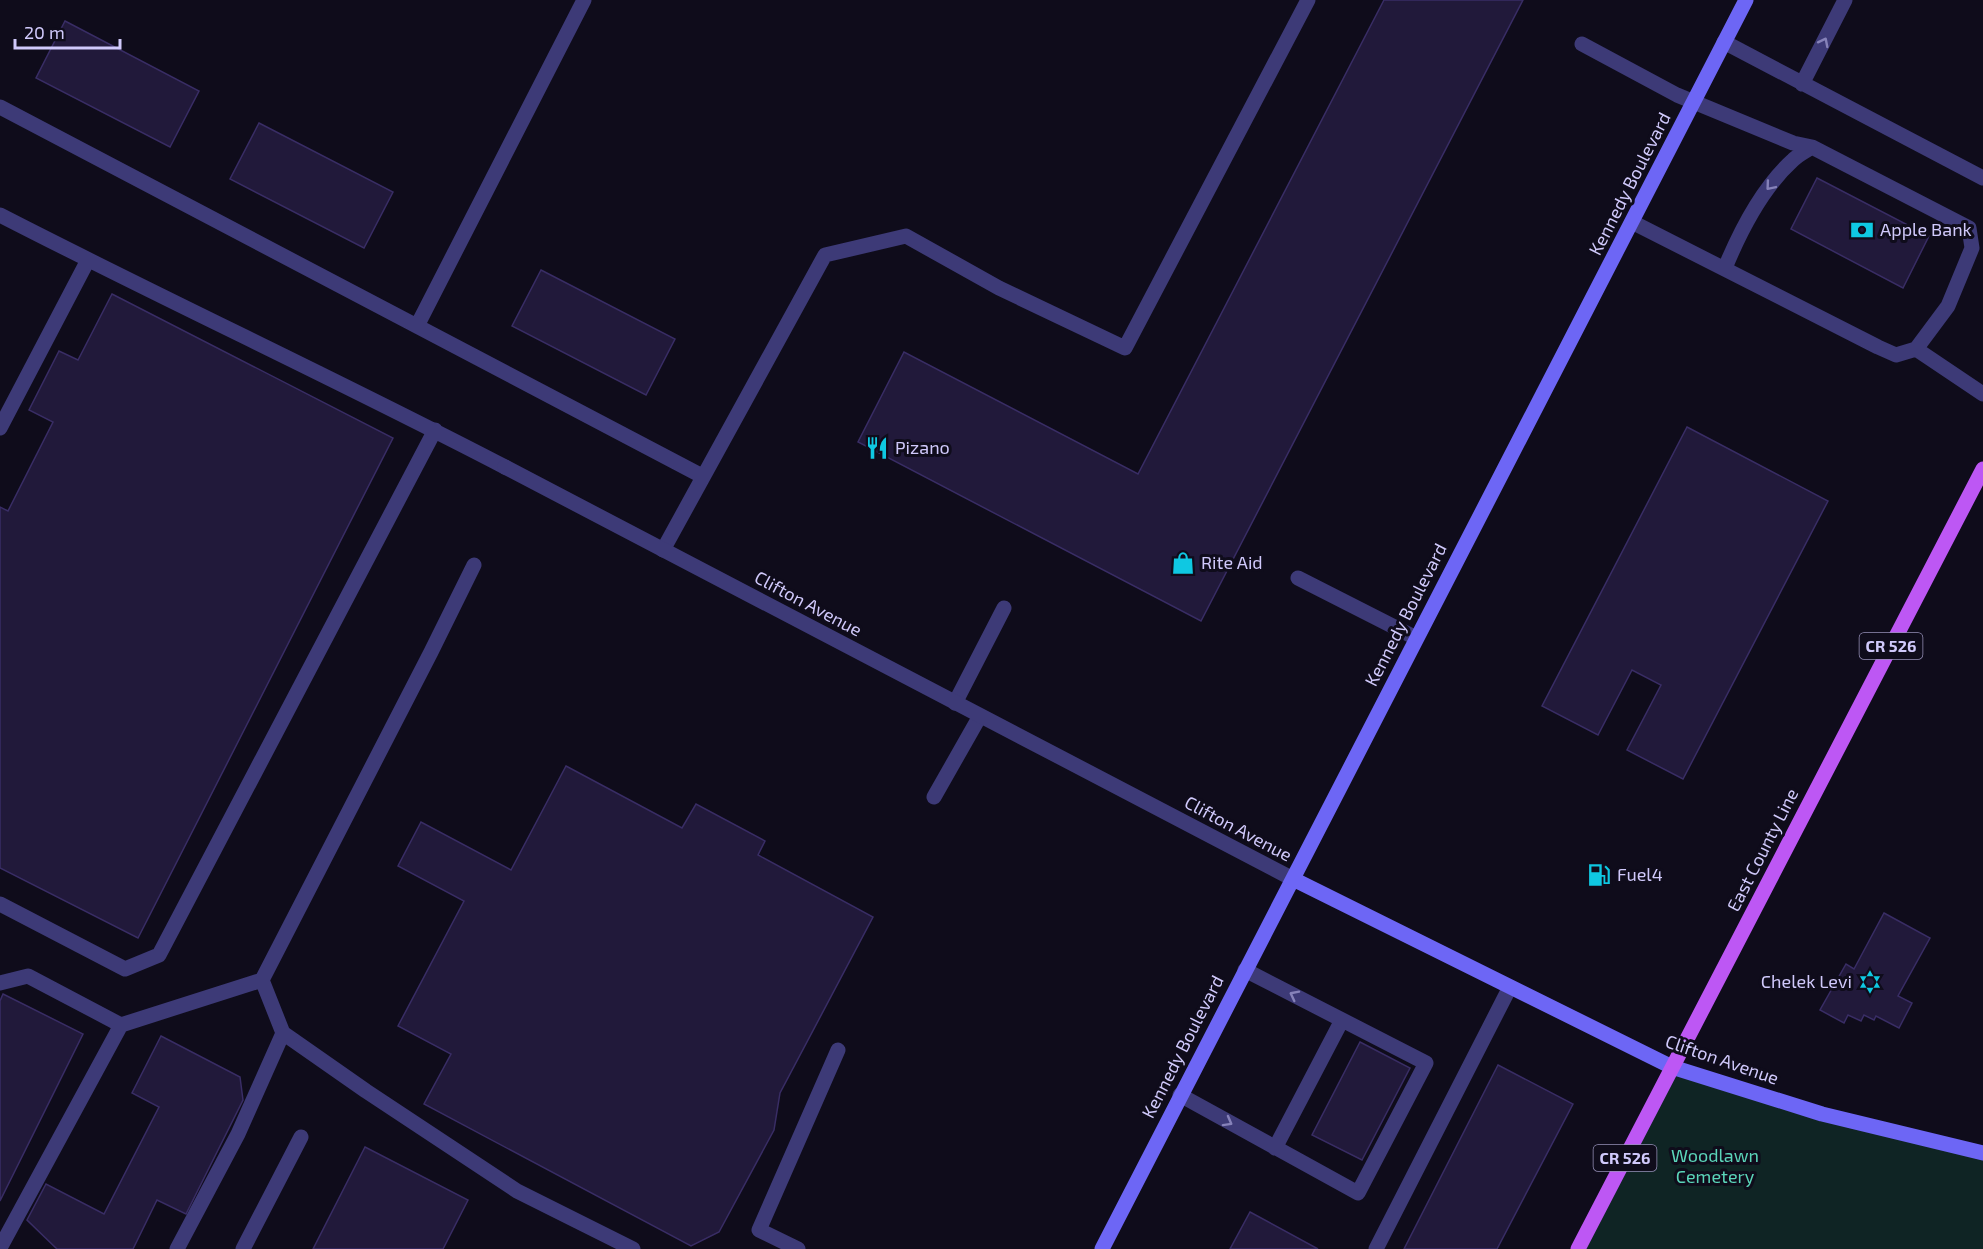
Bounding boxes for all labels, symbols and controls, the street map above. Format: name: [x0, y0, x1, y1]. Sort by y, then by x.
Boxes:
scale bar: [15, 12, 120, 50]
text: 20 m: [24, 21, 65, 43]
one-way arrow: [1817, 38, 1828, 48]
street label: Kennedy Boulevard: [1584, 108, 1675, 259]
one-way arrow: [1767, 179, 1778, 190]
bank icon: Apple Bank: [1849, 217, 1875, 243]
place label: Apple Bank: [1880, 218, 1972, 240]
restaurant icon: Pizano: [864, 435, 890, 461]
place label: Pizano: [895, 436, 950, 458]
street label: Kennedy Boulevard: [1360, 539, 1451, 690]
shop icon: Rite Aid: [1170, 550, 1196, 576]
place label: Rite Aid: [1201, 551, 1263, 573]
street label: Clifton Avenue: [751, 566, 866, 641]
road number: CR 526: [1860, 633, 1922, 659]
street label: East County Line: [1722, 784, 1803, 915]
street label: Clifton Avenue: [1181, 791, 1296, 866]
fuel station icon: Fuel4: [1586, 862, 1612, 888]
place label: Fuel4: [1617, 863, 1663, 885]
synagogue icon: Chelek Levi: [1857, 969, 1883, 995]
place label: Chelek Levi: [1761, 970, 1852, 992]
street label: Kennedy Boulevard: [1137, 971, 1228, 1122]
one-way arrow: [1290, 991, 1300, 1002]
street label: Clifton Avenue: [1663, 1029, 1782, 1089]
one-way arrow: [1222, 1115, 1232, 1126]
park label: Woodlawn Cemetery: [1671, 1144, 1759, 1187]
road number: CR 526: [1594, 1145, 1656, 1171]

